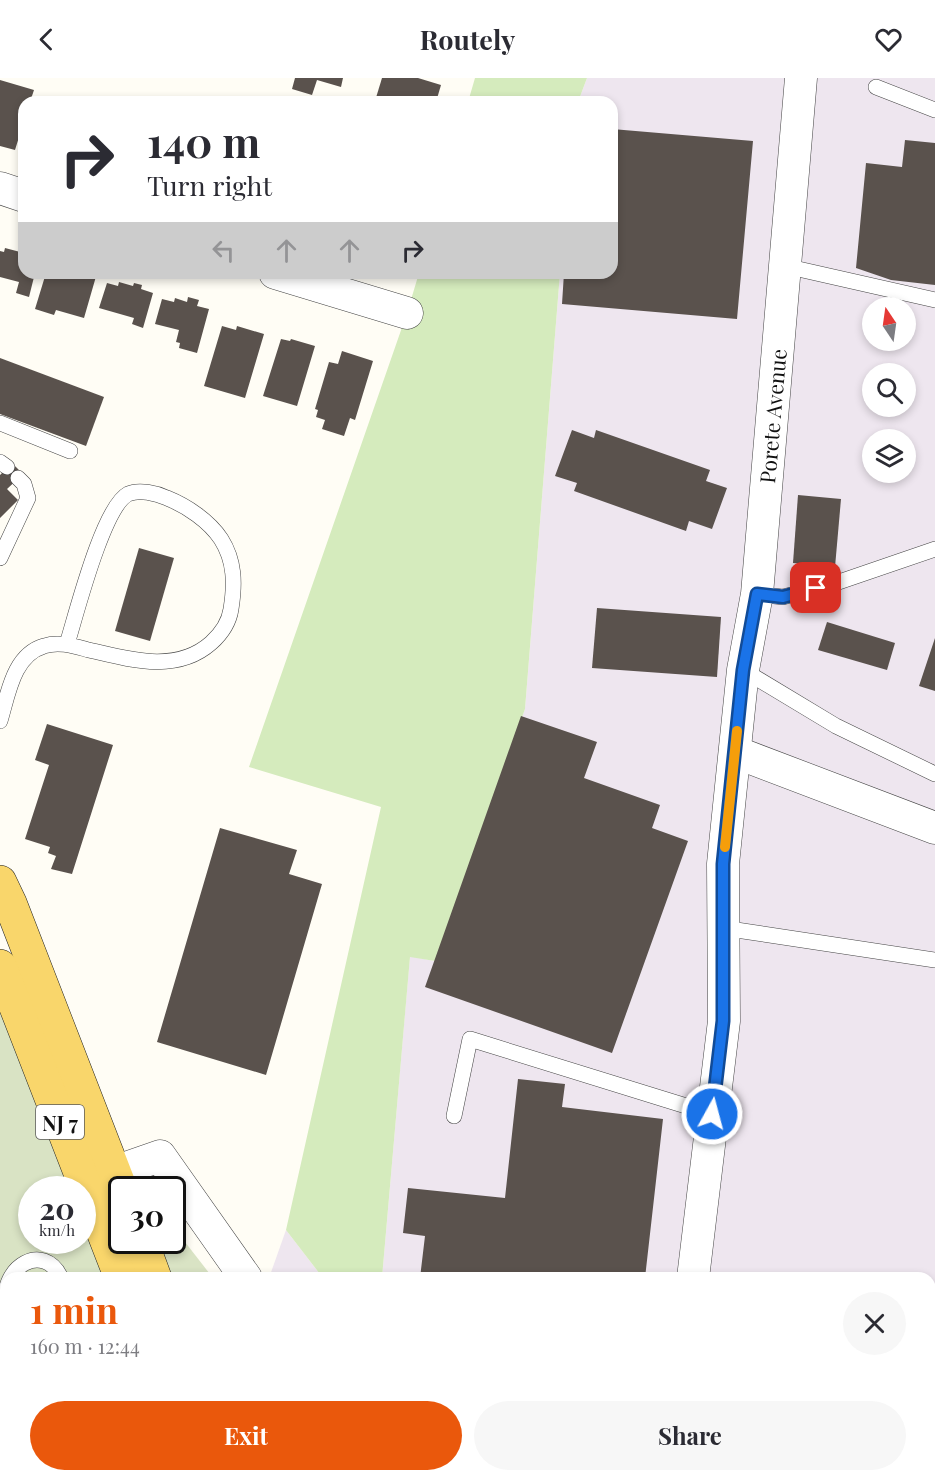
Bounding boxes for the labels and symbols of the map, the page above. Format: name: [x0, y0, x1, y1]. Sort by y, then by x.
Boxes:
north arrow: [862, 297, 916, 351]
street label: Porete Avenue: [752, 348, 792, 484]
pin: [790, 562, 841, 613]
position arrow: [680, 1082, 744, 1146]
road number: NJ 7: [36, 1105, 84, 1139]
speed limit sign: 30: [108, 1176, 186, 1254]

